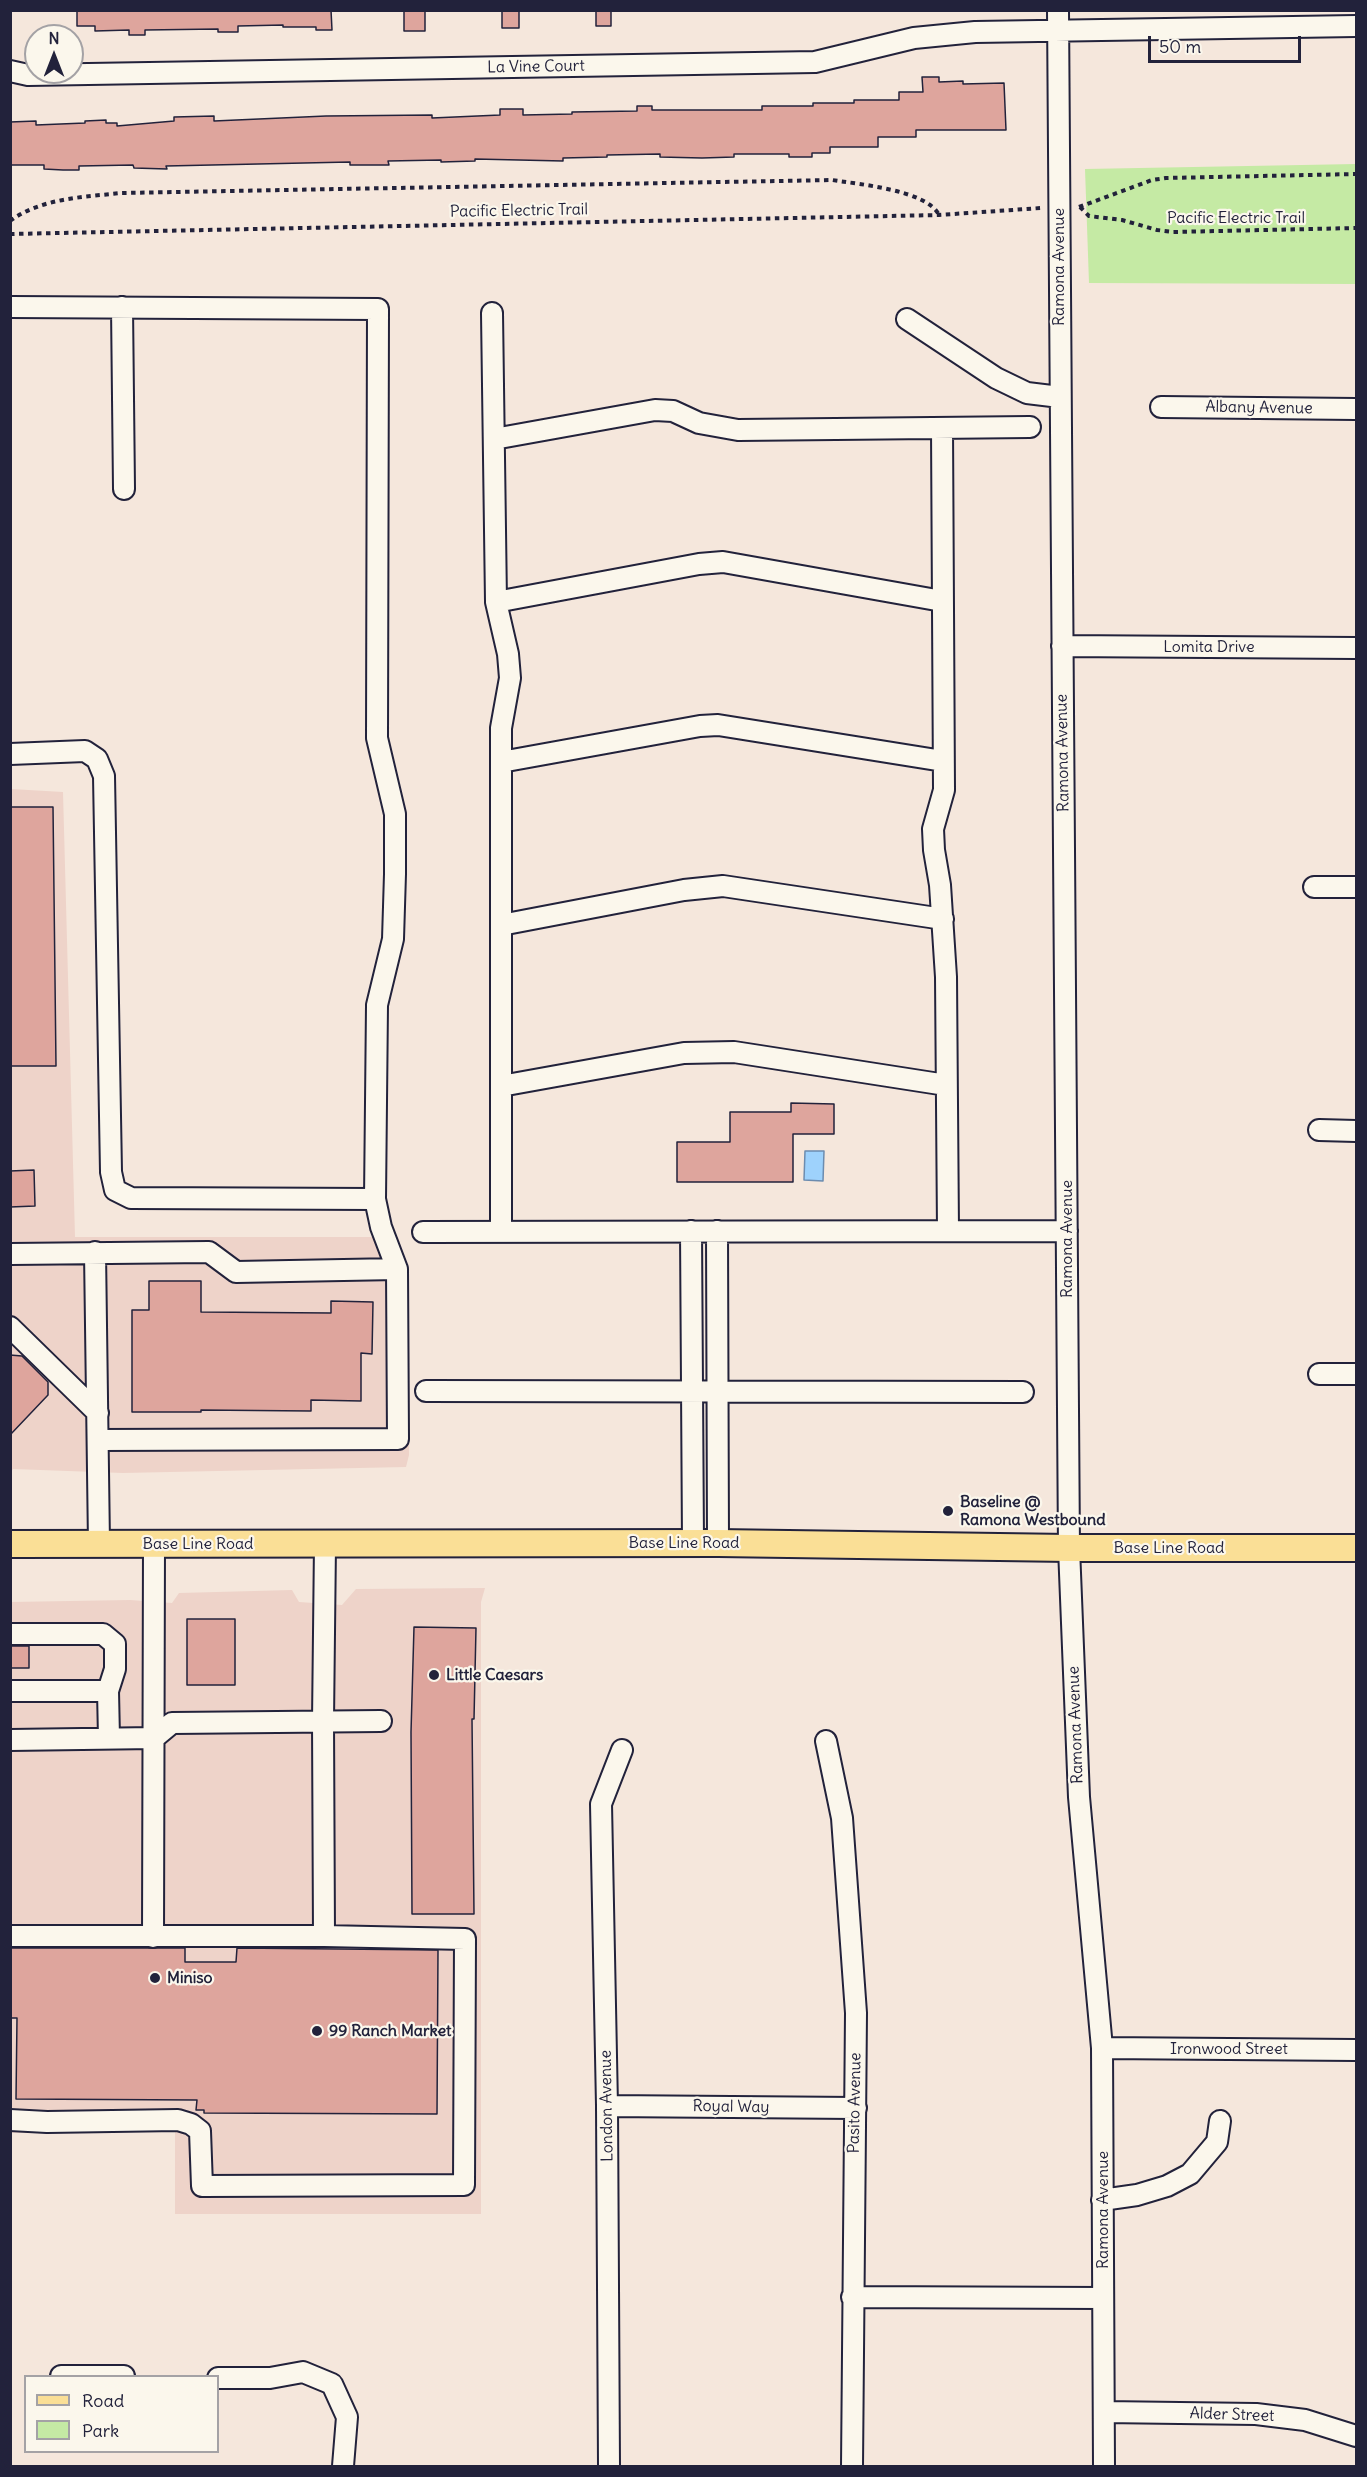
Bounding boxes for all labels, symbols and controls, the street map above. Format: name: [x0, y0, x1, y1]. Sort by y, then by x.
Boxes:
north arrow: [24, 24, 84, 84]
scale bar: [1151, 24, 1304, 62]
text: N: [48, 28, 60, 48]
text: 50 m: [1159, 35, 1201, 58]
street label: La Vine Court: [487, 57, 585, 77]
street label: Pacific Electric Trail: [450, 200, 588, 222]
street label: Ramona Avenue: [1049, 208, 1069, 326]
street label: Pacific Electric Trail: [1167, 208, 1305, 228]
street label: Albany Avenue: [1205, 397, 1313, 419]
street label: Lomita Drive: [1163, 637, 1255, 657]
street label: Ramona Avenue: [1052, 694, 1074, 812]
street label: Ramona Avenue: [1057, 1180, 1077, 1298]
place label: Baseline @ Ramona Westbound: [960, 1492, 1106, 1530]
marker: Baseline @ Ramona Westbound: [941, 1504, 955, 1518]
street label: Base Line Road: [629, 1533, 739, 1553]
street label: Base Line Road: [143, 1534, 253, 1554]
street label: Base Line Road: [1114, 1538, 1224, 1558]
place label: Little Caesars: [446, 1665, 543, 1685]
street label: Ramona Avenue: [1064, 1666, 1088, 1784]
marker: Little Caesars: [427, 1668, 441, 1682]
place label: Miniso: [167, 1968, 213, 1988]
marker: Miniso: [148, 1971, 162, 1985]
place label: 99 Ranch Market: [329, 2021, 451, 2041]
marker: 99 Ranch Market: [310, 2024, 324, 2038]
street label: Ironwood Street: [1170, 2039, 1288, 2059]
street label: London Avenue: [596, 2050, 618, 2162]
street label: Pasito Avenue: [845, 2052, 865, 2154]
street label: Royal Way: [692, 2097, 770, 2117]
street label: Ramona Avenue: [1093, 2151, 1113, 2269]
legend: [24, 2375, 219, 2453]
text: Road: [82, 2389, 124, 2412]
street label: Alder Street: [1189, 2404, 1275, 2426]
text: Park: [82, 2419, 119, 2442]

